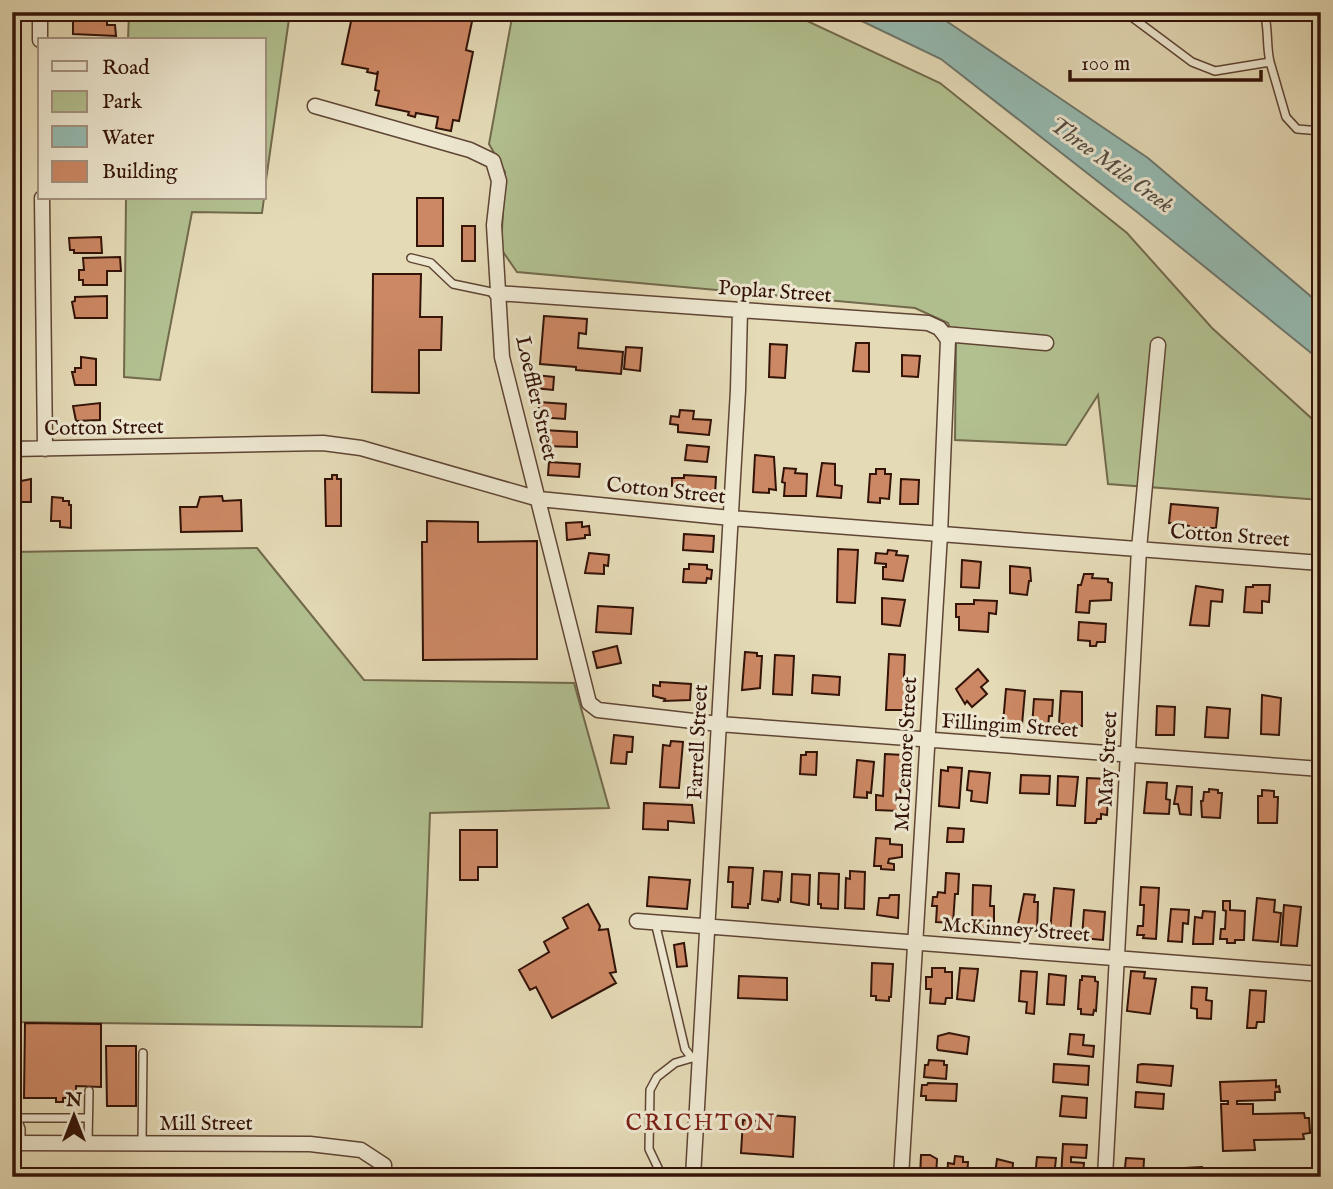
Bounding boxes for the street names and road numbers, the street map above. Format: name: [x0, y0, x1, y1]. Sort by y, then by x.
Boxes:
street label: Poplar Street: [717, 275, 833, 310]
street label: Loeffler Street: [508, 334, 563, 463]
street label: Cotton Street: [44, 414, 164, 443]
street label: Cotton Street: [605, 472, 727, 511]
street label: Cotton Street: [1169, 519, 1291, 554]
street label: McLemore Street: [889, 676, 924, 832]
street label: Farrell Street: [682, 684, 715, 800]
street label: Fillingim Street: [940, 708, 1079, 745]
street label: May Street: [1093, 711, 1124, 808]
street label: McKinney Street: [941, 912, 1091, 949]
street label: Mill Street: [159, 1111, 253, 1138]

